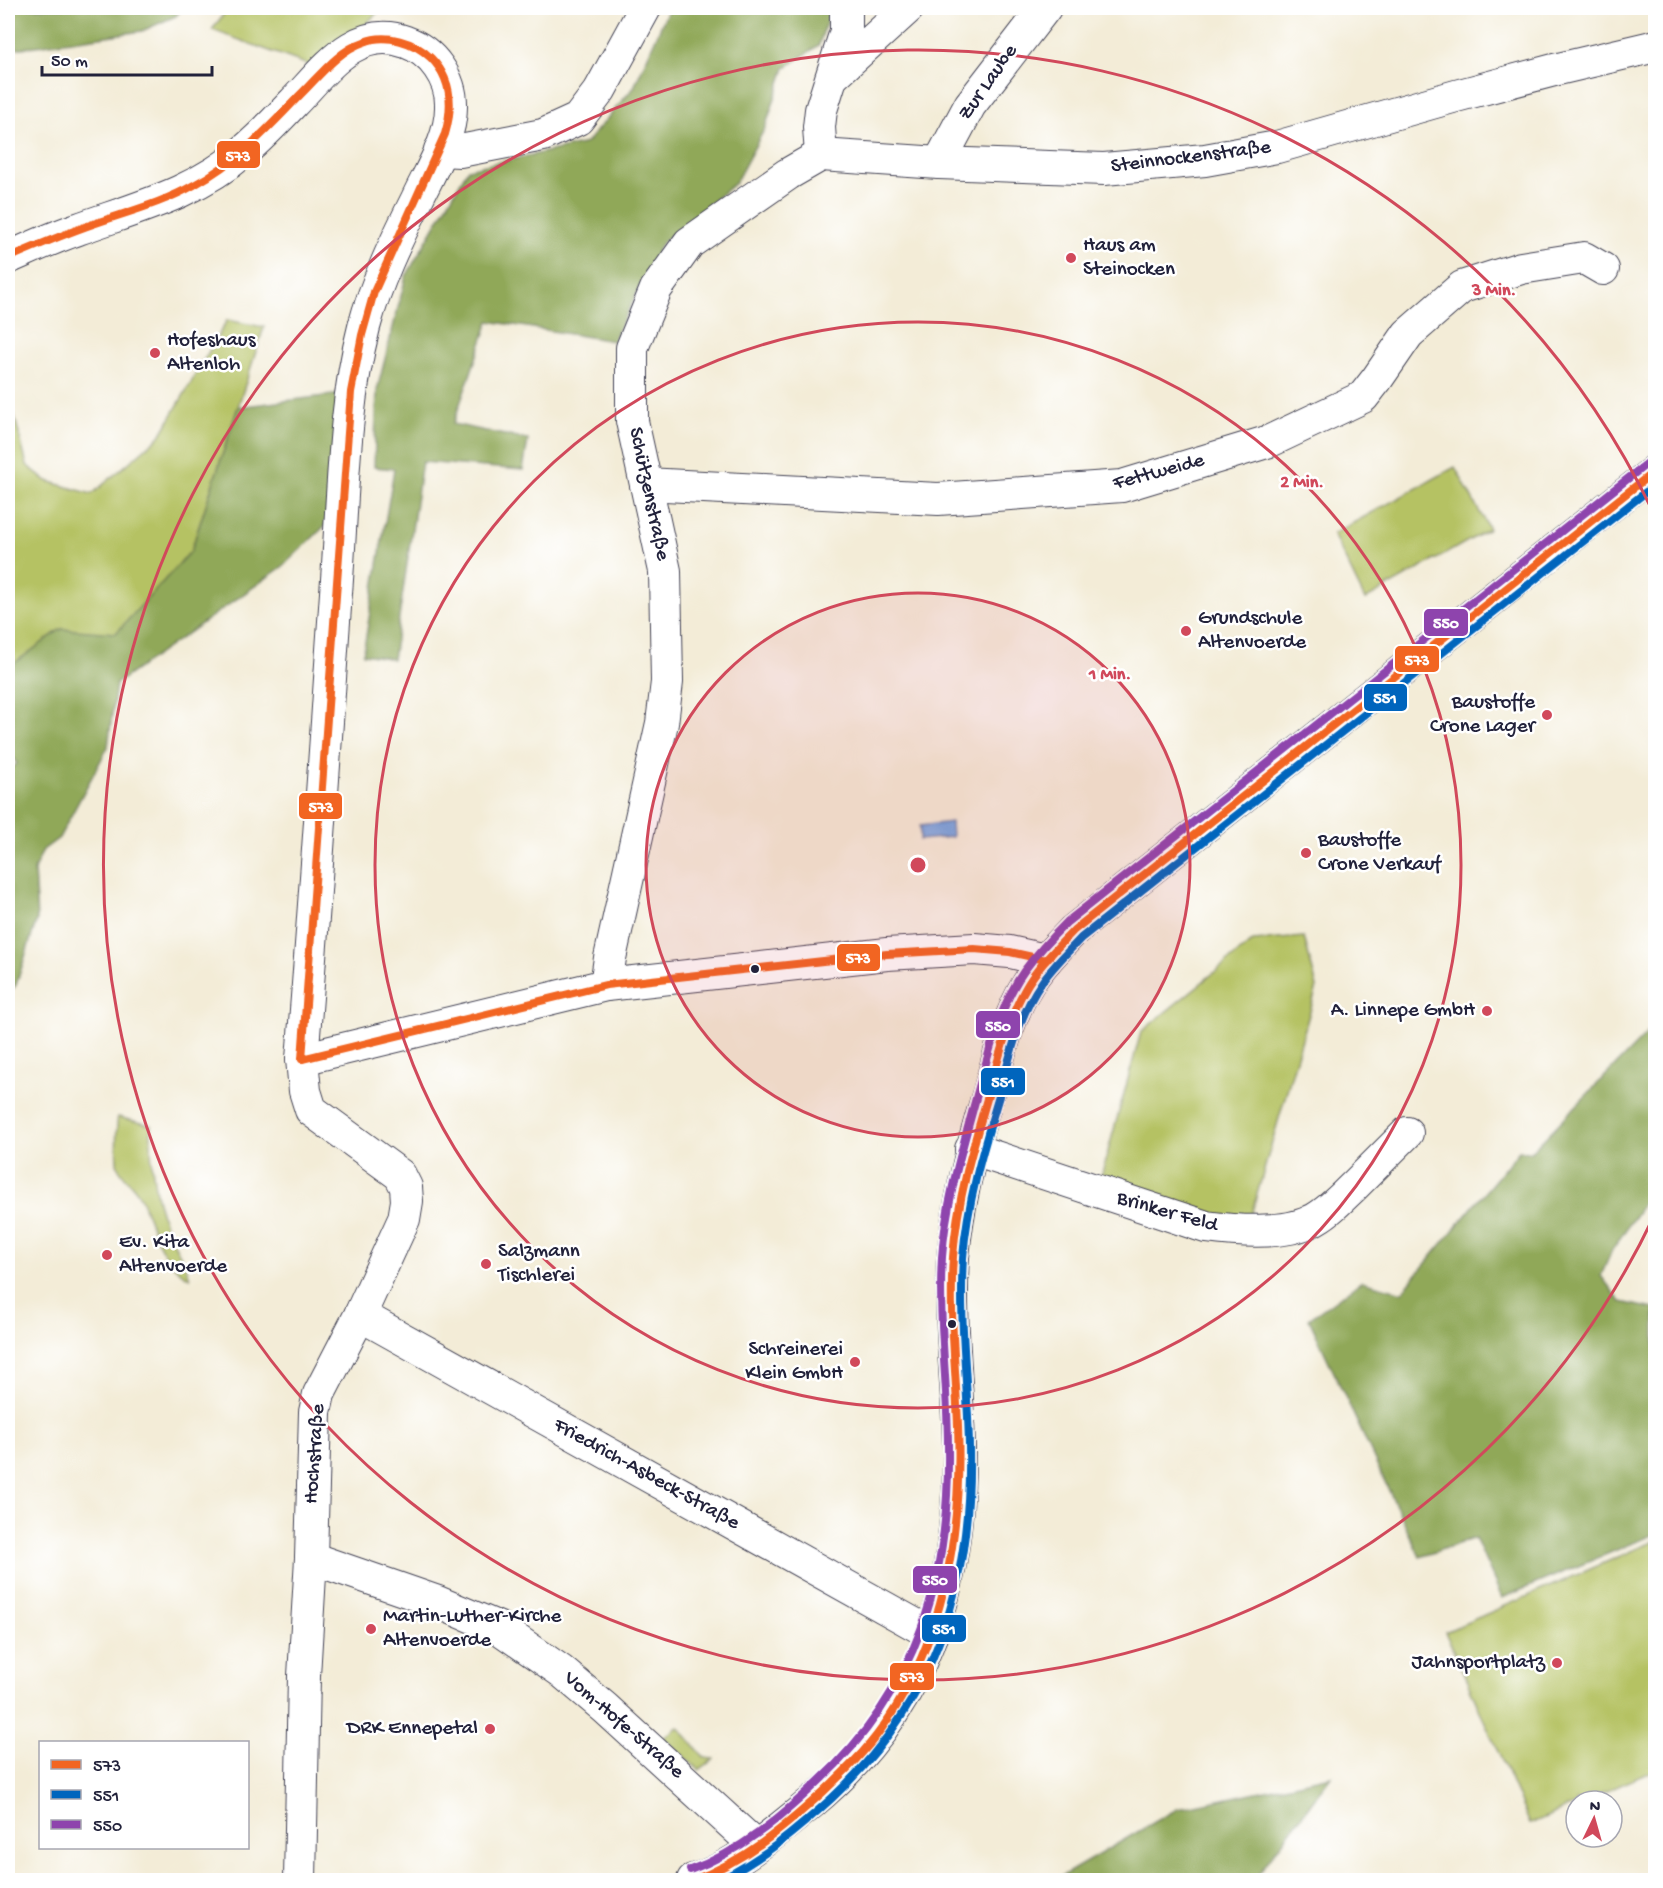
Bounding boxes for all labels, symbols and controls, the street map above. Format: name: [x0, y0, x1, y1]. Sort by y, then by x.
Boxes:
scale bar: [42, 39, 212, 77]
street label: Zur Laube: [954, 39, 1025, 126]
text: 50 m: [51, 52, 88, 73]
street label: Steinnockenstraße: [1110, 136, 1274, 180]
line badge: 573: [216, 140, 261, 169]
text: 573: [225, 149, 251, 168]
place label: Haus am Steinocken: [1083, 234, 1175, 283]
marker: Haus am Steinocken: [1064, 251, 1078, 265]
text: 3 Min.: [1471, 281, 1516, 302]
place label: Hofeshaus Altenloh: [167, 329, 257, 378]
marker: Hofeshaus Altenloh: [148, 346, 162, 360]
street label: Schützenstraße: [622, 425, 675, 564]
street label: Fettweide: [1110, 449, 1209, 497]
text: 2 Min.: [1280, 473, 1324, 494]
place label: Grundschule Altenvoerde: [1198, 607, 1307, 656]
line badge: 550: [1423, 608, 1469, 637]
text: 550: [1433, 616, 1459, 635]
marker: Grundschule Altenvoerde: [1179, 624, 1193, 638]
line badge: 573: [1394, 645, 1440, 673]
text: 573: [1404, 653, 1430, 672]
text: 1 Min.: [1088, 665, 1131, 686]
line badge: 551: [1363, 683, 1408, 712]
text: 551: [1373, 691, 1397, 710]
place label: Baustoffe Crone Lager: [1430, 691, 1537, 740]
marker: Baustoffe Crone Lager: [1540, 708, 1554, 722]
line badge: 573: [298, 792, 343, 820]
text: 573: [308, 800, 334, 819]
place label: Baustoffe Crone Verkauf: [1317, 829, 1442, 878]
marker: Baustoffe Crone Verkauf: [1299, 846, 1313, 860]
centre of rings: [908, 855, 928, 875]
line badge: 573: [836, 943, 881, 972]
text: 573: [845, 951, 871, 970]
unlabelled marker: [749, 963, 761, 975]
place label: A. Linnepe GmbH: [1331, 999, 1476, 1024]
marker: A. Linnepe GmbH: [1480, 1004, 1494, 1018]
line badge: 550: [975, 1010, 1021, 1039]
text: 550: [985, 1019, 1011, 1038]
line badge: 551: [980, 1067, 1026, 1096]
text: 551: [991, 1075, 1015, 1094]
street label: Brinker Feld: [1113, 1186, 1222, 1240]
place label: Ev. Kita Altenvoerde: [119, 1231, 228, 1280]
place label: Salzmann Tischlerei: [497, 1240, 580, 1289]
marker: Ev. Kita Altenvoerde: [100, 1248, 114, 1262]
marker: Salzmann Tischlerei: [479, 1257, 493, 1271]
unlabelled marker: [946, 1318, 958, 1330]
place label: Schreinerei Klein GmbH: [745, 1338, 844, 1387]
marker: Schreinerei Klein GmbH: [848, 1355, 862, 1369]
street label: Hochstraße: [300, 1402, 332, 1505]
street label: Friedrich-Asbeck-Straße: [548, 1413, 744, 1537]
line badge: 550: [912, 1565, 958, 1594]
text: 550: [922, 1573, 948, 1592]
place label: Martin-Luther-Kirche Altenvoerde: [383, 1605, 563, 1654]
line badge: 551: [921, 1614, 967, 1643]
marker: Martin-Luther-Kirche Altenvoerde: [364, 1622, 378, 1636]
text: 551: [932, 1622, 956, 1641]
place label: Jahnsportplatz: [1412, 1651, 1546, 1676]
marker: Jahnsportplatz: [1550, 1656, 1564, 1670]
line badge: 573: [889, 1662, 935, 1691]
street label: Vom-Hofe-Straße: [557, 1666, 689, 1786]
text: 573: [899, 1670, 925, 1689]
place label: DRK Ennepetal: [345, 1717, 478, 1742]
marker: DRK Ennepetal: [483, 1722, 497, 1736]
legend: [39, 1741, 249, 1849]
text: 573: [93, 1757, 121, 1778]
text: 551: [93, 1787, 119, 1808]
north arrow: [1564, 1789, 1624, 1849]
text: N: [1589, 1798, 1602, 1818]
text: 550: [93, 1817, 122, 1838]

